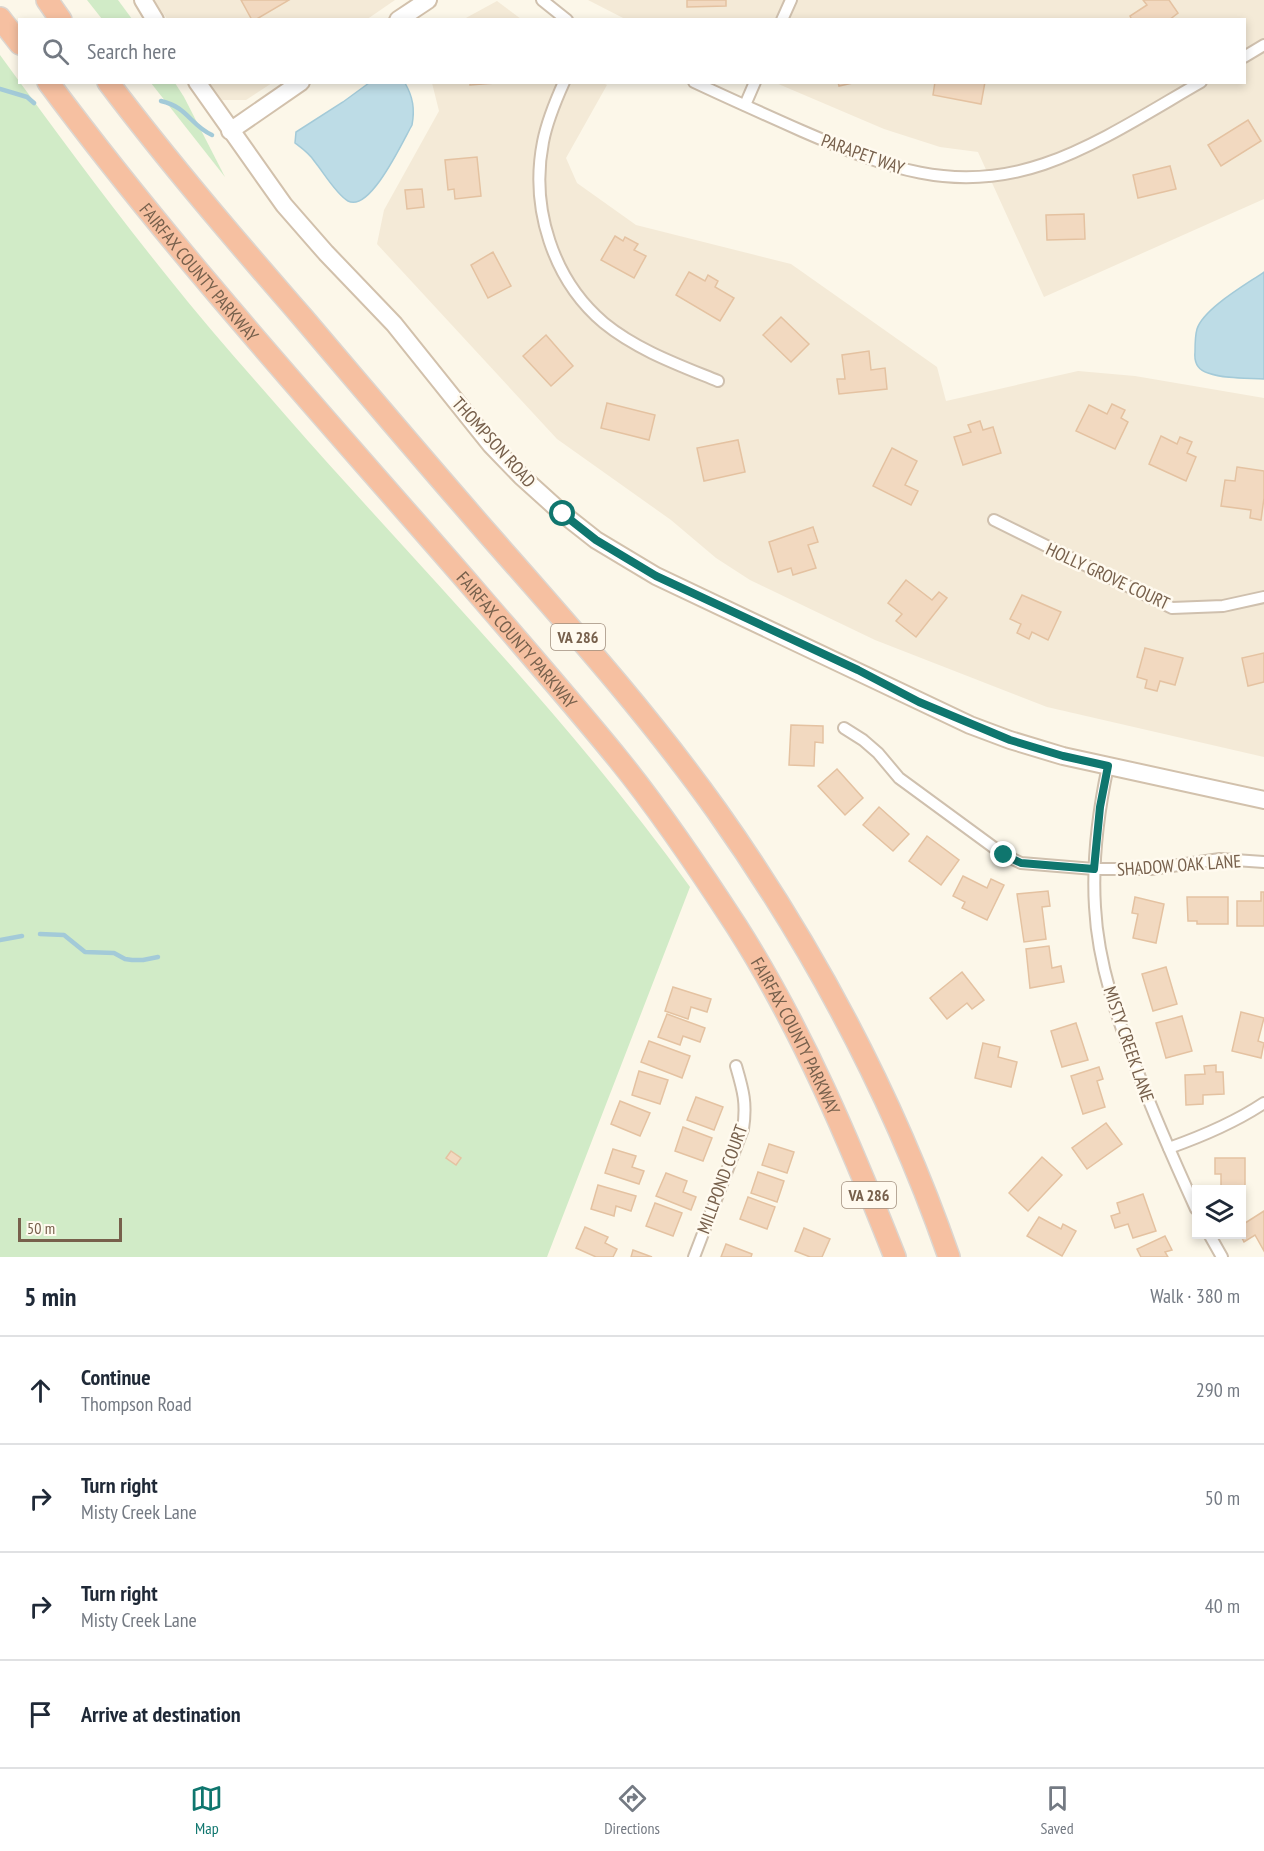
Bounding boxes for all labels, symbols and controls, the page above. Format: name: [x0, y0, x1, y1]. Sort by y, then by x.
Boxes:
search box: [18, 18, 1246, 84]
icon: search: [39, 35, 72, 68]
text: Search here: [87, 37, 176, 65]
street label: PARAPET WAY: [818, 128, 908, 180]
street label: FAIRFAX COUNTY PARKWAY: [135, 198, 264, 346]
street label: THOMPSON ROAD: [447, 392, 541, 492]
route start: [549, 500, 575, 526]
street label: HOLLY GROVE COURT: [1043, 537, 1173, 615]
street label: FAIRFAX COUNTY PARKWAY: [452, 566, 583, 713]
road number: VA 286: [551, 624, 605, 650]
route end: [990, 841, 1016, 867]
street label: SHADOW OAK LANE: [1116, 849, 1242, 881]
street label: FAIRFAX COUNTY PARKWAY: [746, 953, 846, 1118]
street label: MISTY CREEK LANE: [1098, 983, 1160, 1105]
street label: MILLPOND COURT: [692, 1121, 752, 1237]
road number: VA 286: [842, 1182, 896, 1208]
map controls: [1192, 1185, 1246, 1239]
button: layers: [1192, 1185, 1246, 1239]
scale bar: [18, 1215, 122, 1242]
text: 50 m: [27, 1218, 55, 1238]
text: 5 min: [24, 1280, 77, 1313]
text: Walk · 380 m: [1150, 1283, 1240, 1309]
text: Continue: [81, 1363, 151, 1391]
icon: ahead: [24, 1374, 57, 1407]
text: 290 m: [1196, 1377, 1240, 1403]
text: Thompson Road: [81, 1391, 192, 1417]
text: Turn right: [81, 1471, 158, 1499]
icon: right: [24, 1482, 57, 1515]
text: 50 m: [1205, 1485, 1240, 1511]
text: Misty Creek Lane: [81, 1499, 197, 1525]
text: Turn right: [81, 1579, 158, 1607]
icon: right: [24, 1590, 57, 1623]
text: 40 m: [1205, 1593, 1240, 1619]
text: Misty Creek Lane: [81, 1607, 197, 1633]
icon: arrive: [24, 1698, 57, 1731]
text: Arrive at destination: [81, 1700, 241, 1728]
tab: Map: [190, 1782, 223, 1838]
tab: Directions: [604, 1782, 660, 1838]
tab: Saved: [1041, 1782, 1074, 1838]

